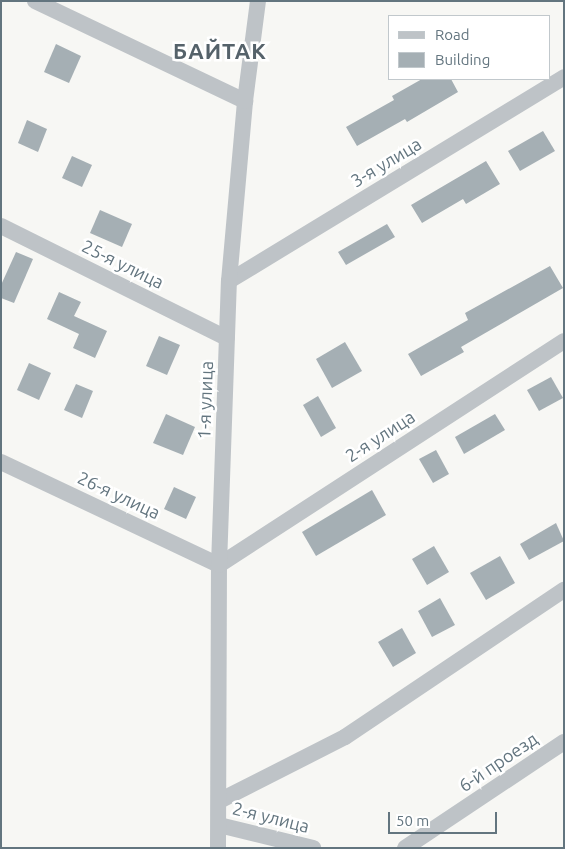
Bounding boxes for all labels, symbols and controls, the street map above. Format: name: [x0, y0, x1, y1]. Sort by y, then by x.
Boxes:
legend: [388, 15, 550, 80]
text: Road: [435, 26, 470, 43]
district label: БАЙТАК: [172, 38, 268, 64]
text: Building: [435, 51, 490, 68]
street label: 3-я улица: [347, 133, 425, 191]
street label: 25-я улица: [78, 235, 168, 293]
street label: 1-я улица: [193, 360, 217, 440]
street label: 2-я улица: [341, 406, 419, 466]
street label: 26-я улица: [74, 466, 164, 524]
street label: 6-й проезд: [454, 728, 542, 796]
street label: 2-я улица: [230, 797, 312, 837]
scale bar: [390, 802, 499, 834]
text: 50 m: [396, 812, 429, 829]

